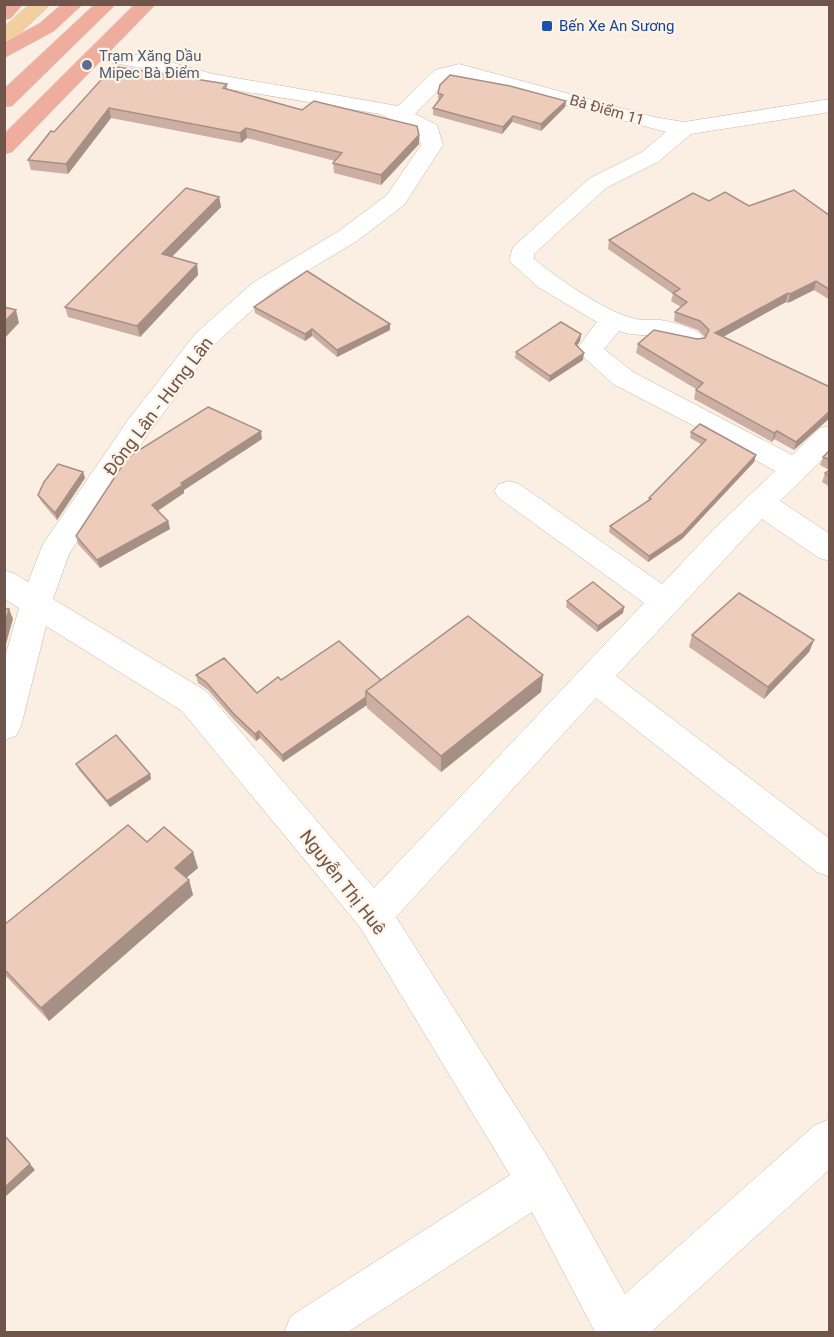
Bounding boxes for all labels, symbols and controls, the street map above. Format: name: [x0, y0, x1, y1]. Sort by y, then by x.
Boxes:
place label: Bến Xe An Sương: [559, 17, 674, 35]
marker: Bến Xe An Sương: [540, 19, 554, 33]
place label: Trạm Xăng Dầu Mipec Bà Điểm: [99, 47, 202, 82]
marker: Trạm Xăng Dầu Mipec Bà Điểm: [80, 58, 94, 72]
street label: Bà Điểm 11: [568, 91, 646, 129]
street label: Đông Lân - Hưng Lân: [99, 333, 217, 479]
street label: Nguyễn Thị Huê: [296, 826, 390, 938]

